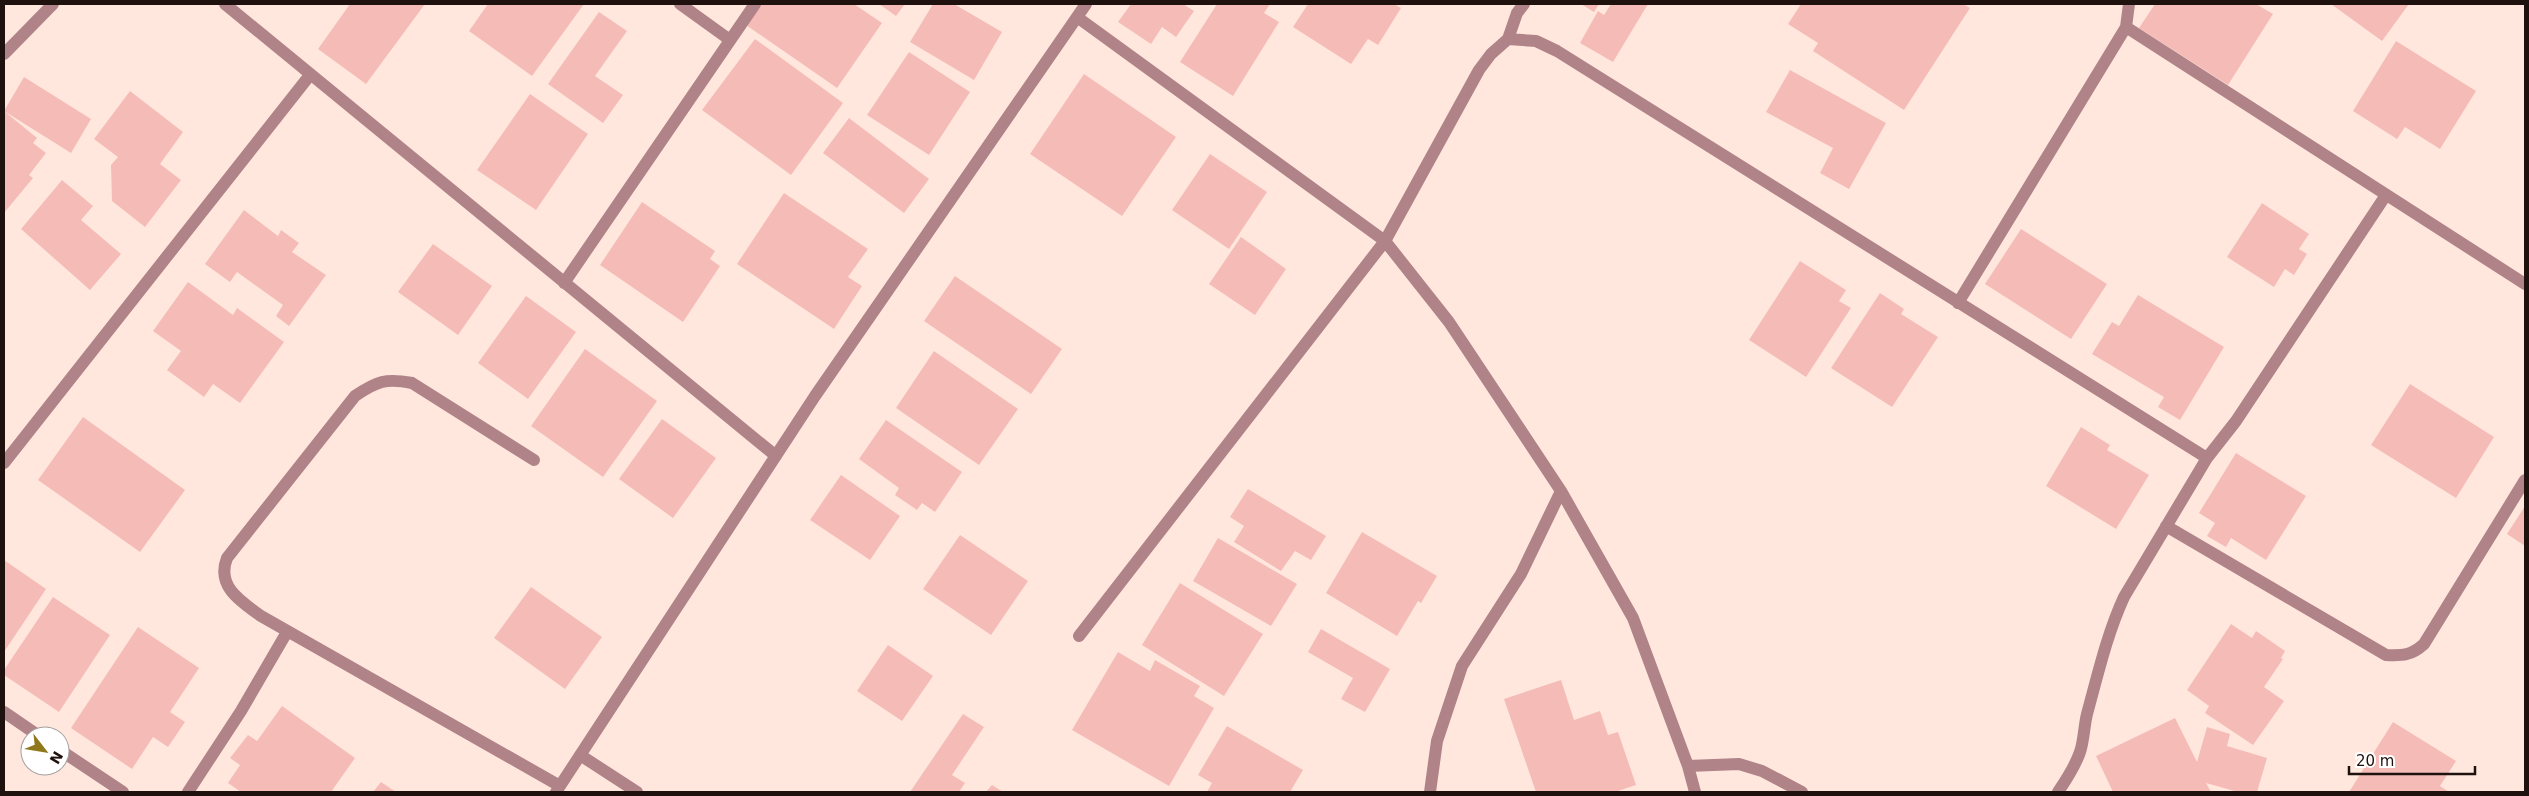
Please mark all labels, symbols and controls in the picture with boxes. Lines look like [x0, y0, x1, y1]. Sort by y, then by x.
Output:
north arrow [20, 726, 70, 776]
scale bar [2349, 744, 2475, 776]
text: N [46, 749, 66, 767]
text: 20 m [2356, 752, 2394, 770]

